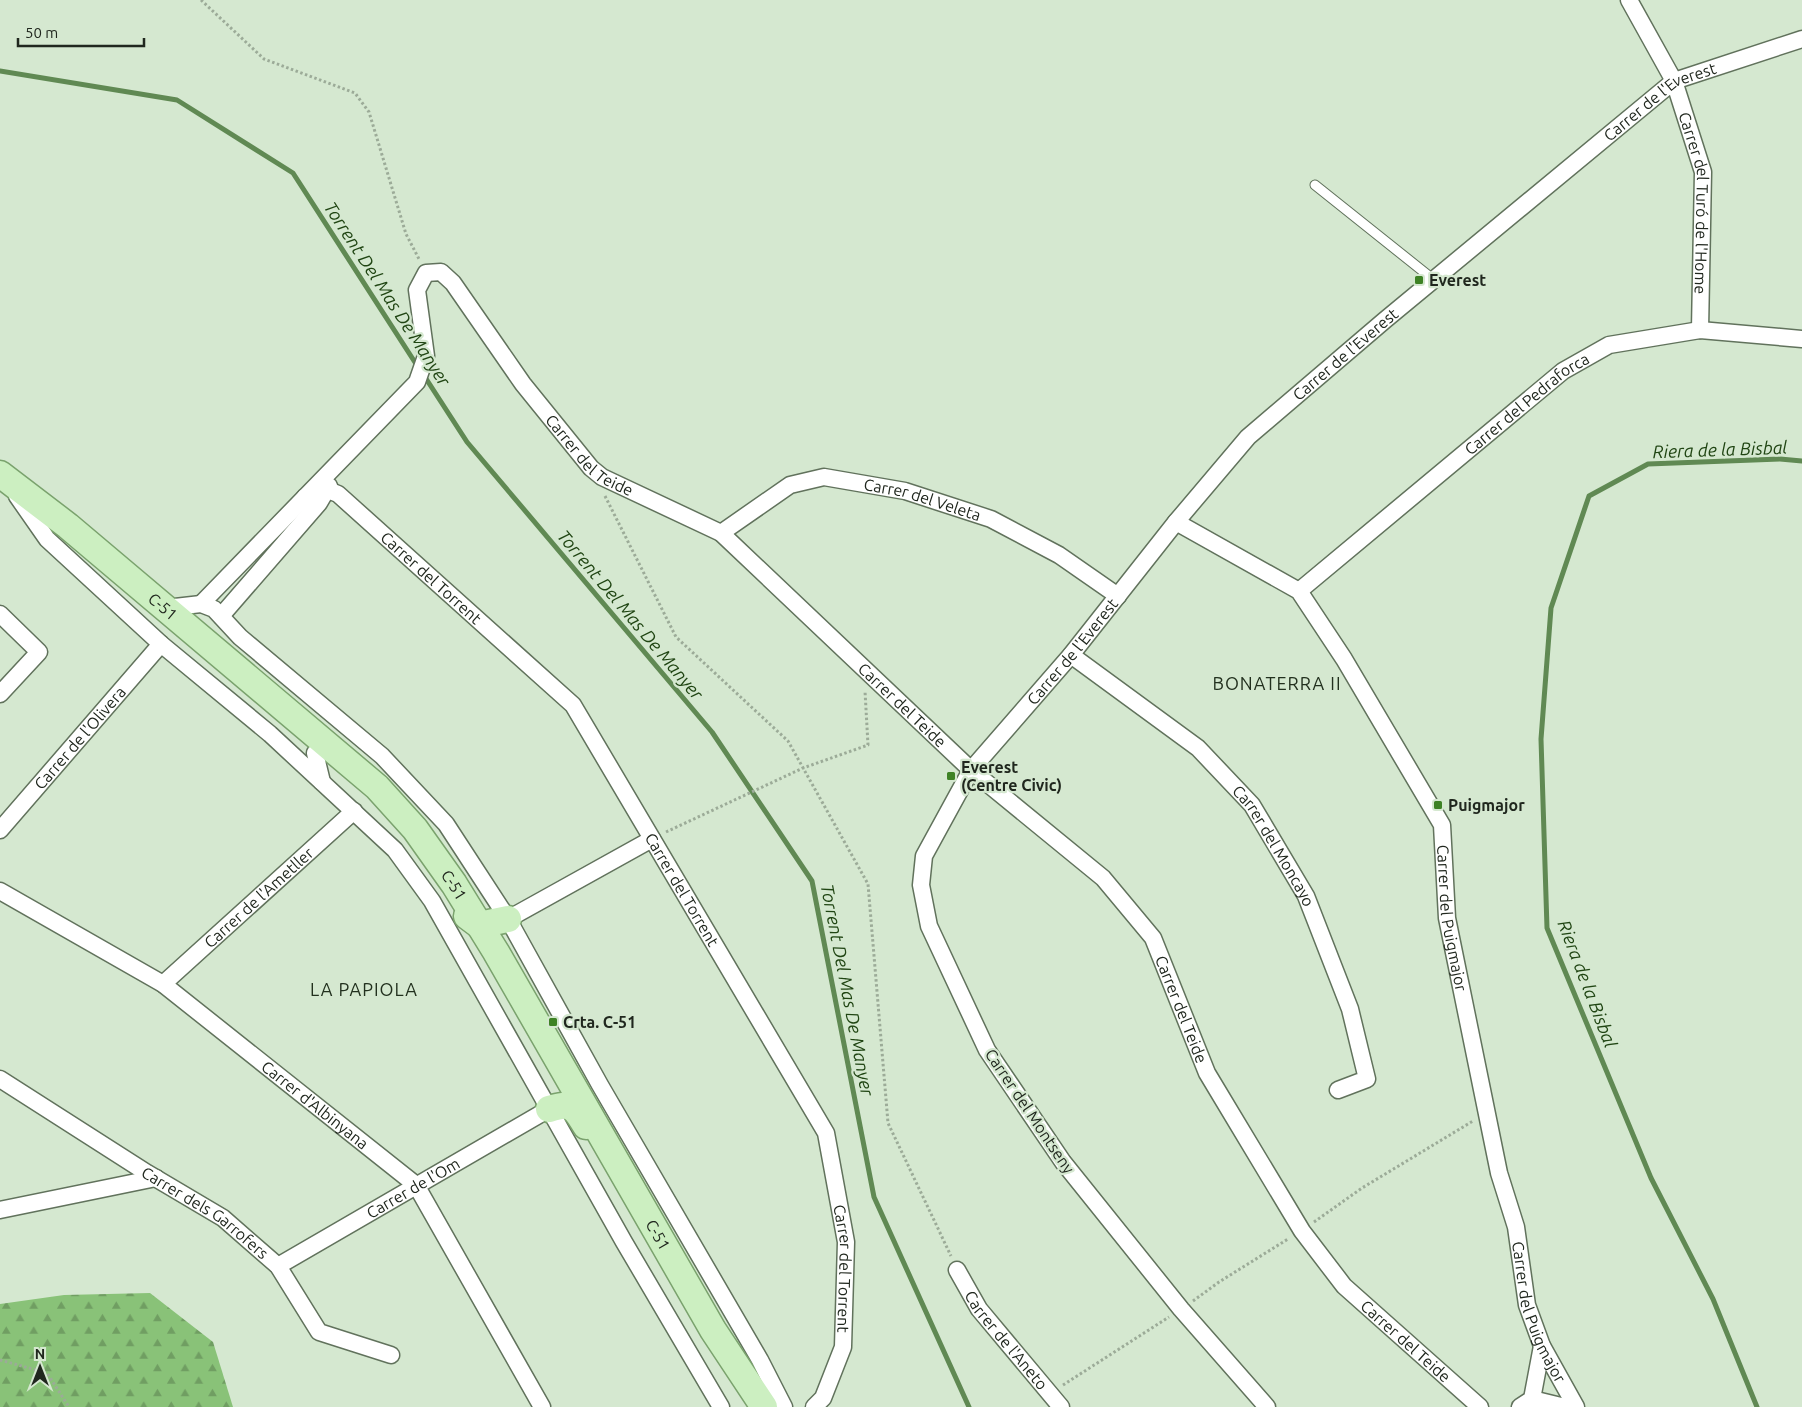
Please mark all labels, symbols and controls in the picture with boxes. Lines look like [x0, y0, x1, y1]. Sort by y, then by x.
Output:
scale bar [18, 15, 144, 47]
text: 50 m [25, 24, 58, 41]
street label: Carrer de l'Everest [1600, 59, 1719, 144]
street label: Carrer del Turó de l'Home [1675, 110, 1712, 294]
water label: Torrent Del Mas De Manyer [321, 198, 455, 390]
place label: Everest [1429, 271, 1486, 289]
marker: Everest [1413, 274, 1425, 286]
street label: Carrer de l'Everest [1289, 304, 1402, 404]
street label: Carrer del Pedraforca [1461, 349, 1592, 458]
street label: Carrer del Teide [542, 411, 636, 499]
water label: Riera de la Bisbal [1652, 437, 1788, 461]
street label: Carrer del Veleta [862, 475, 983, 524]
water label: Torrent Del Mas De Manyer [554, 525, 708, 704]
street label: Carrer del Torrent [377, 528, 486, 628]
street label: C-51 [145, 589, 181, 624]
street label: Carrer de l'Everest [1023, 594, 1122, 708]
street label: Carrer del Teide [855, 659, 950, 751]
district label: BONATERRA II [1212, 673, 1342, 693]
street label: Carrer de l'Olivera [31, 683, 129, 793]
place label: Everest (Centre Civic) [961, 758, 1062, 795]
marker: Everest (Centre Civic) [945, 770, 957, 782]
street label: Carrer del Moncayo [1229, 781, 1318, 909]
place label: Puigmajor [1448, 796, 1525, 814]
marker: Puigmajor [1432, 799, 1444, 811]
street label: Carrer del Torrent [642, 830, 723, 950]
street label: Carrer de l'Ametller [201, 844, 317, 951]
street label: Carrer del Puigmajor [1434, 844, 1471, 993]
street label: C-51 [438, 866, 471, 903]
water label: Torrent Del Mas De Manyer [818, 882, 879, 1098]
water label: Riera de la Bisbal [1554, 917, 1621, 1050]
street label: Carrer del Teide [1152, 953, 1211, 1066]
district label: LA PAPIOLA [310, 979, 418, 999]
place label: Crta. C-51 [563, 1013, 636, 1031]
marker: Crta. C-51 [547, 1016, 559, 1028]
street label: Carrer del Montseny [982, 1045, 1078, 1177]
street label: Carrer d'Albinyana [258, 1057, 372, 1153]
street label: Carrer de l'Om [363, 1154, 463, 1222]
street label: Carrer dels Garrofers [138, 1163, 272, 1262]
street label: Carrer del Torrent [830, 1203, 855, 1334]
street label: C-51 [642, 1216, 674, 1253]
street label: Carrer del Puigmajor [1509, 1240, 1569, 1386]
street label: Carrer de l'Aneto [962, 1287, 1051, 1393]
street label: Carrer del Teide [1357, 1296, 1454, 1386]
north arrow [15, 1342, 65, 1392]
text: N [35, 1346, 45, 1362]

